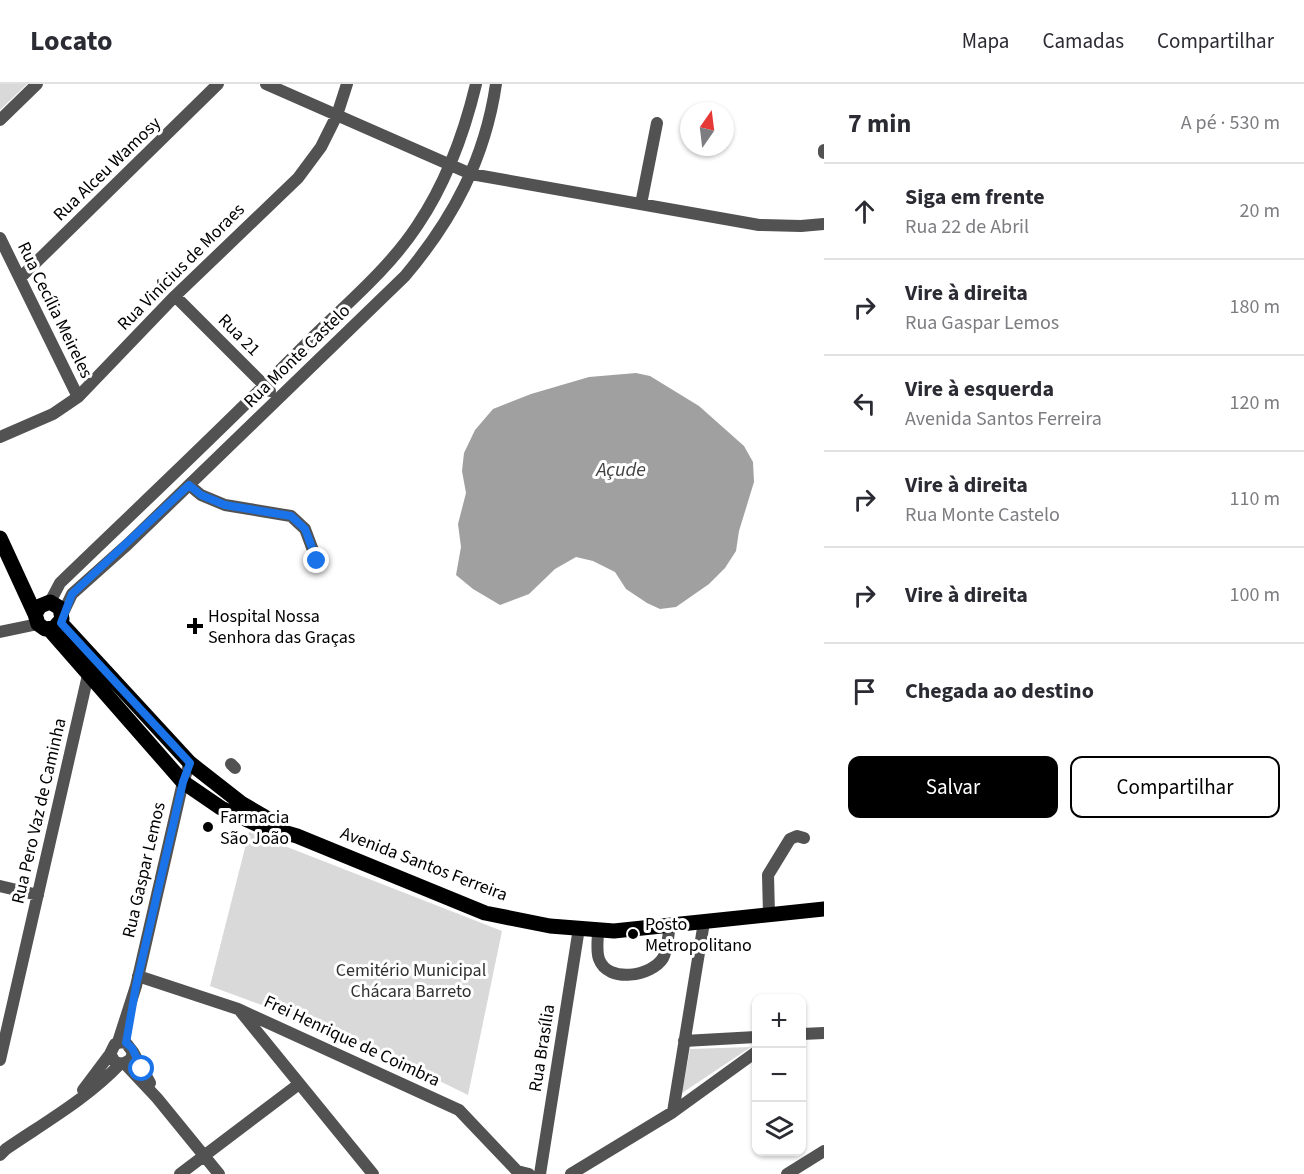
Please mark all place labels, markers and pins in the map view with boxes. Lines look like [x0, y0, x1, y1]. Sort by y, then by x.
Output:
place label: Hospital Nossa Senhora das Graças [208, 604, 355, 650]
marker: Hospital Nossa Senhora das Graças [186, 617, 204, 635]
place label: Farmacia São João [220, 805, 289, 851]
marker: Farmacia São João [201, 820, 215, 834]
place label: Posto Metropolitano [645, 912, 752, 958]
marker: Posto Metropolitano [626, 927, 640, 941]

